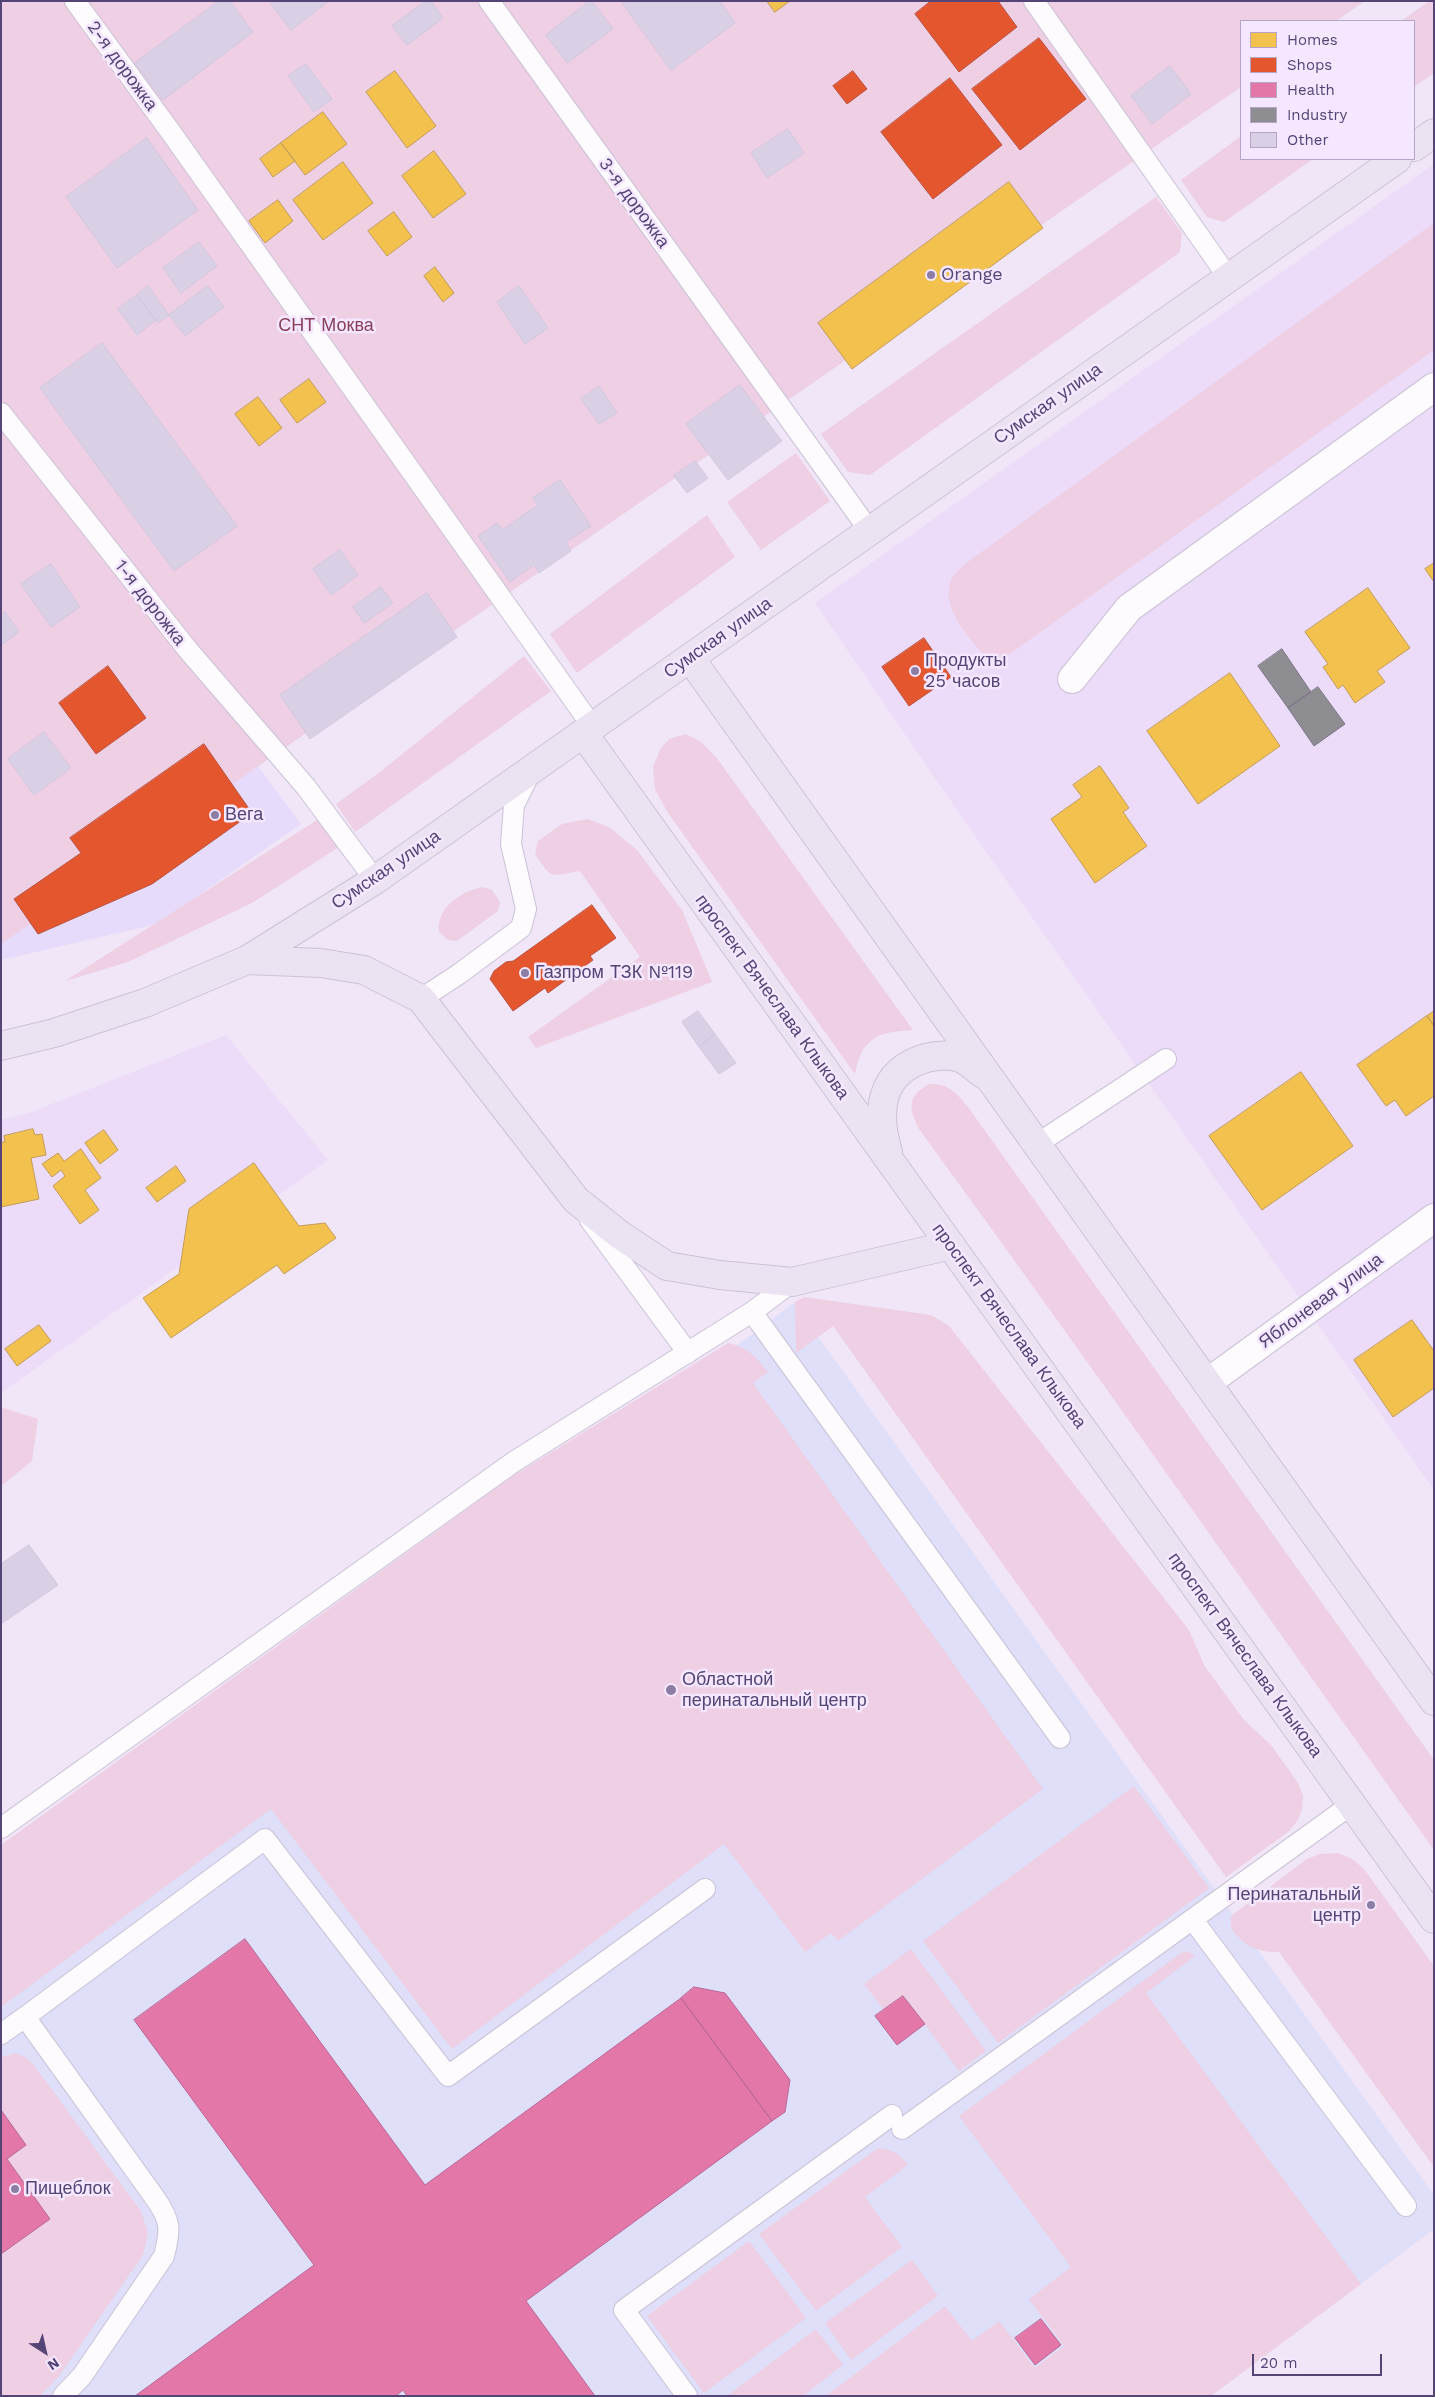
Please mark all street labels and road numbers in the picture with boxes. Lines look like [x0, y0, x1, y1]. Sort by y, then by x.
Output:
street label: 2-я дорожка [82, 17, 162, 115]
street label: 3-я дорожка [594, 154, 674, 252]
street label: Сумская улица [990, 359, 1106, 449]
street label: 1-я дорожка [110, 556, 190, 650]
street label: Сумская улица [660, 593, 776, 683]
street label: Сумская улица [327, 826, 445, 914]
street label: проспект Вячеслава Клыкова [690, 890, 854, 1104]
street label: проспект Вячеслава Клыкова [927, 1219, 1091, 1433]
street label: Яблоневая улица [1255, 1249, 1387, 1353]
street label: проспект Вячеслава Клыкова [1163, 1548, 1327, 1762]

